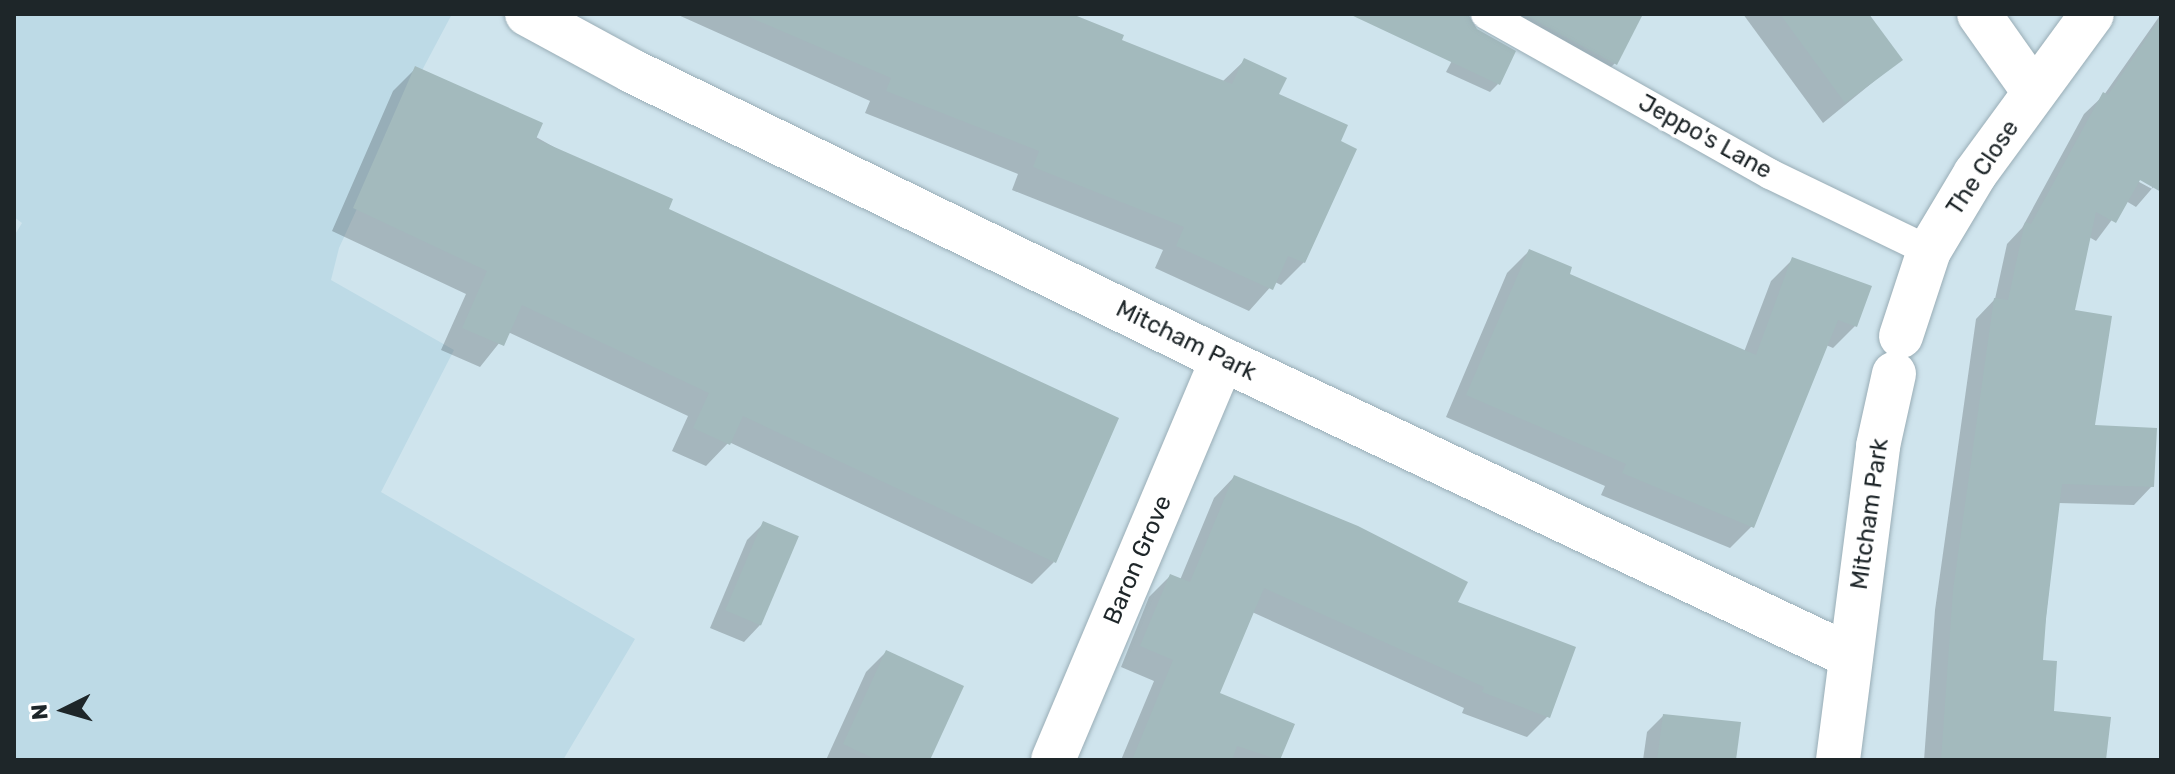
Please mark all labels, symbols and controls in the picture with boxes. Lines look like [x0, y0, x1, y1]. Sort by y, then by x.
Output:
street label: Jeppo's Lane [1633, 89, 1777, 185]
street label: The Close [1941, 115, 2025, 221]
street label: Mitcham Park [1111, 295, 1261, 387]
street label: Mitcham Park [1845, 436, 1895, 592]
street label: Baron Grove [1098, 491, 1178, 629]
north arrow [24, 670, 104, 750]
text: N [25, 703, 54, 721]

